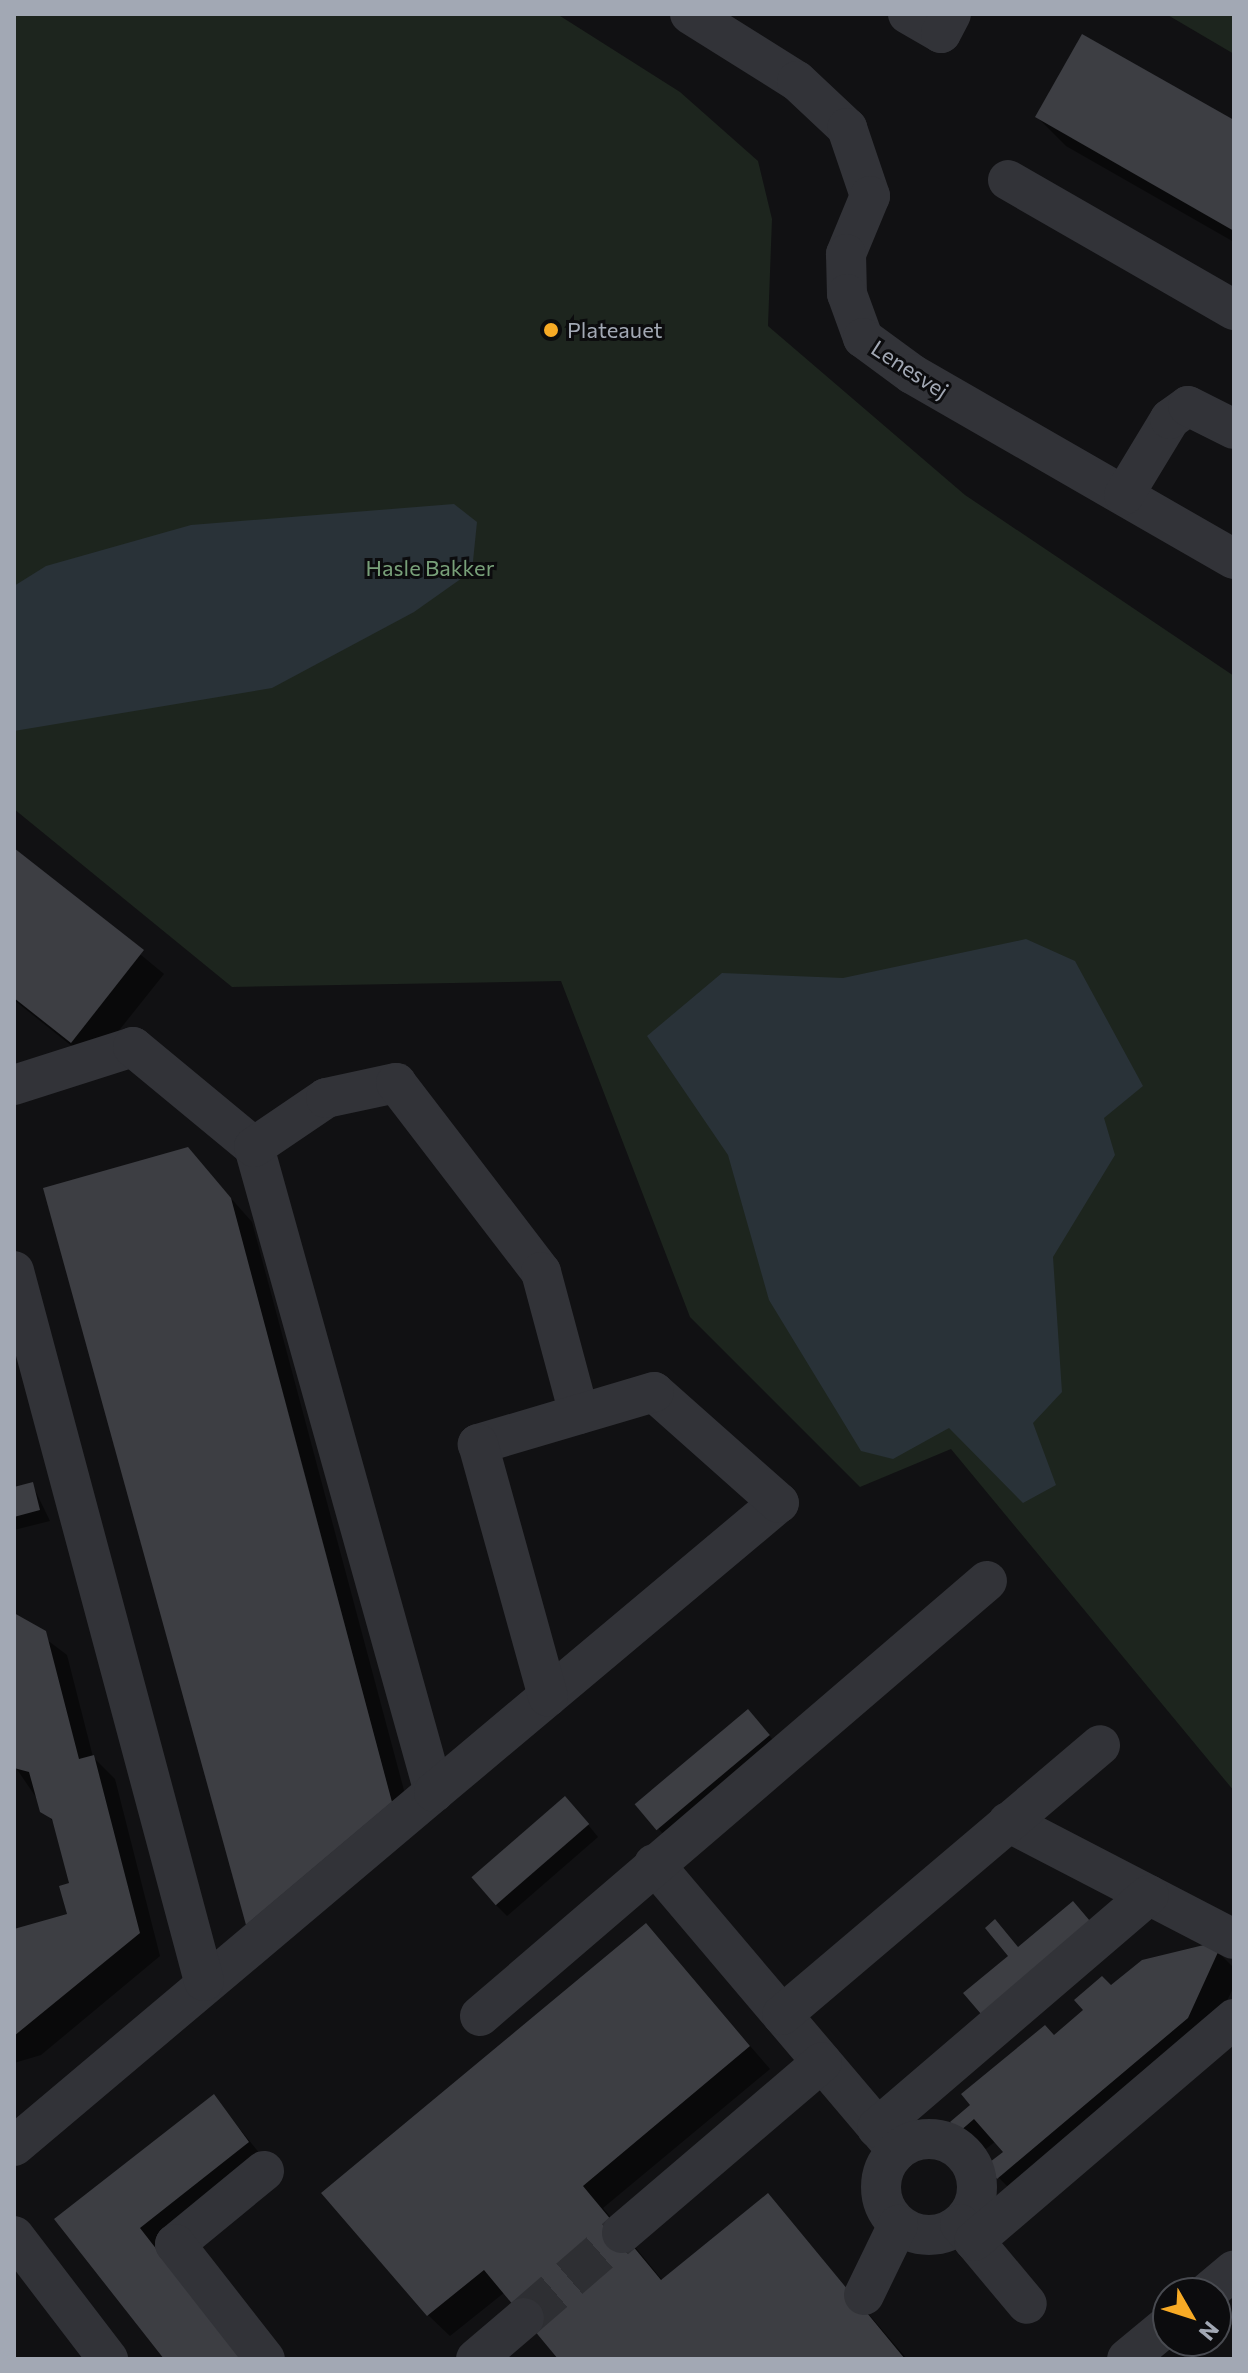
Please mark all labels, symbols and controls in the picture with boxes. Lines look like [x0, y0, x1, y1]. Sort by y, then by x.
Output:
place label: Plateauet [567, 317, 663, 343]
marker: Plateauet [542, 321, 560, 339]
street label: Lenesvej [867, 334, 953, 404]
park label: Hasle Bakker [366, 555, 494, 581]
north arrow [1152, 2277, 1232, 2357]
text: N [1194, 2316, 1225, 2346]

